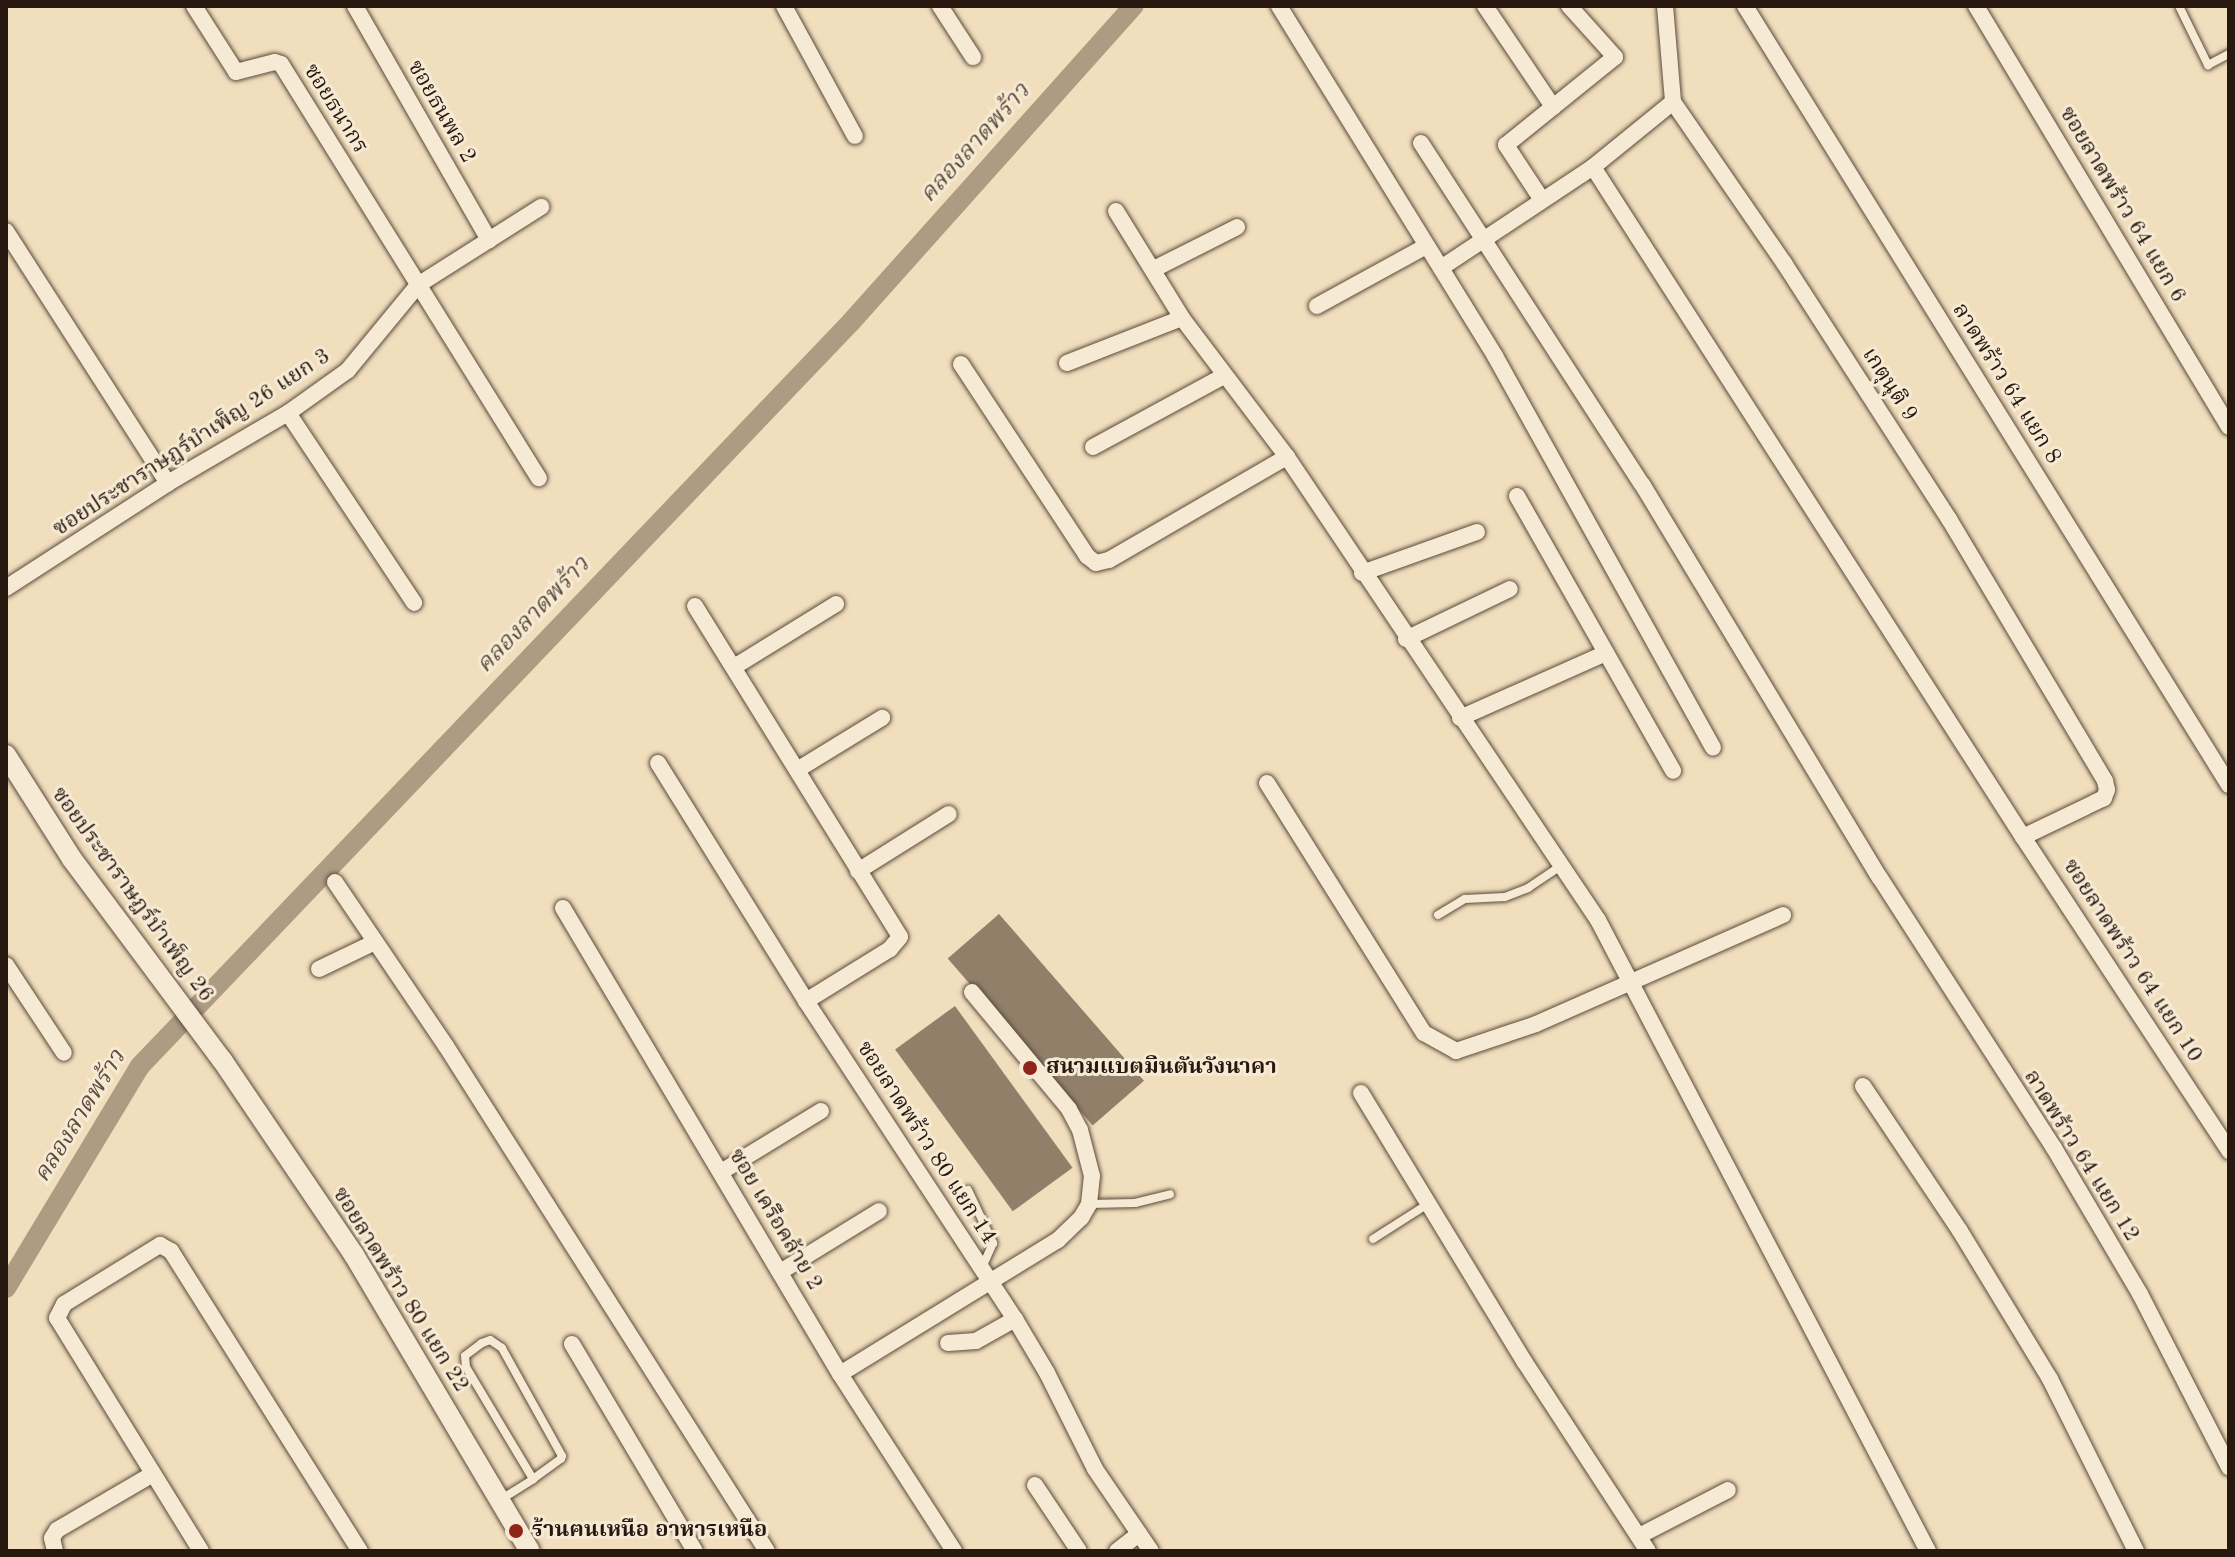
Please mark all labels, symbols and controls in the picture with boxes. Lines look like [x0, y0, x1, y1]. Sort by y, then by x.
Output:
street label: ซอยธนพล 2 [401, 56, 481, 168]
street label: ซอยธนากร [297, 59, 373, 159]
water label: คลองลาดพร้าว [915, 78, 1037, 210]
street label: ซอยลาดพร้าว 64 แยก 6 [2053, 102, 2191, 308]
street label: ลาดพร้าว 64 แยก 8 [1946, 299, 2066, 469]
street label: ซอยประชาราษฎร์บำเพ็ญ 26 แยก 3 [48, 343, 336, 543]
street label: เกตุนุติ 9 [1855, 343, 1923, 427]
water label: คลองลาดพร้าว [471, 552, 597, 680]
street label: ซอยประชาราษฎร์บำเพ็ญ 26 [45, 782, 219, 1008]
street label: ซอยลาดพร้าว 64 แยก 10 [2056, 855, 2208, 1067]
street label: ซอยลาดพร้าว 80 แยก 14 [850, 1037, 1002, 1249]
water label: คลองลาดพร้าว [29, 1046, 133, 1188]
place label: สนามแบตมินตันวังนาคา [1046, 1055, 1277, 1081]
marker: สนามแบตมินตันวังนาคา [1021, 1059, 1039, 1077]
street label: ลาดพร้าว 64 แยก 12 [2017, 1065, 2145, 1247]
street label: ซอย เครือคล้าย 2 [722, 1144, 828, 1296]
street label: ซอยลาดพร้าว 80 แยก 22 [326, 1183, 474, 1397]
place label: ร้านฅนเหนือ อาหารเหนือ [532, 1518, 767, 1544]
marker: ร้านฅนเหนือ อาหารเหนือ [507, 1522, 525, 1540]

